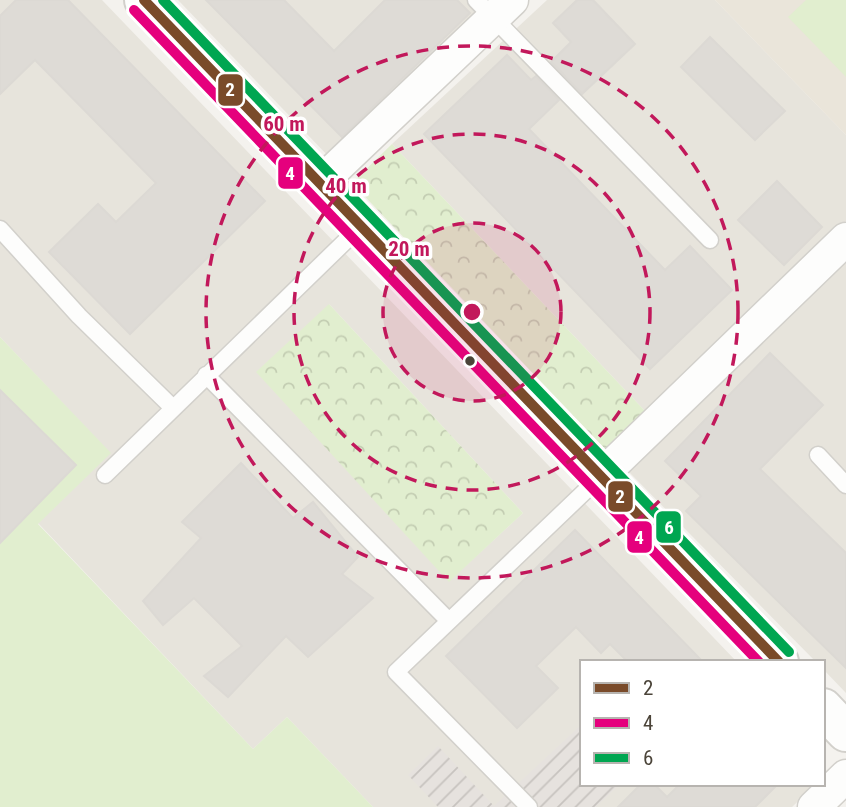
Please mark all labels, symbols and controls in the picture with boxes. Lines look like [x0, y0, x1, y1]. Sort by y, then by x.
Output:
line badge: 2 [217, 73, 244, 107]
text: 2 [225, 78, 235, 101]
text: 60 m [263, 112, 305, 136]
line badge: 4 [277, 156, 304, 190]
text: 4 [285, 162, 295, 185]
text: 40 m [325, 174, 367, 198]
text: 20 m [388, 237, 430, 261]
centre of rings [460, 300, 484, 324]
unlabelled marker [463, 354, 477, 368]
line badge: 2 [607, 480, 634, 513]
text: 2 [615, 485, 625, 508]
line badge: 6 [655, 510, 682, 544]
text: 6 [664, 516, 674, 539]
line badge: 4 [626, 520, 653, 554]
text: 4 [634, 526, 644, 549]
legend [580, 660, 825, 786]
text: 2 [643, 676, 653, 700]
text: 4 [643, 711, 653, 735]
text: 6 [643, 746, 653, 770]

